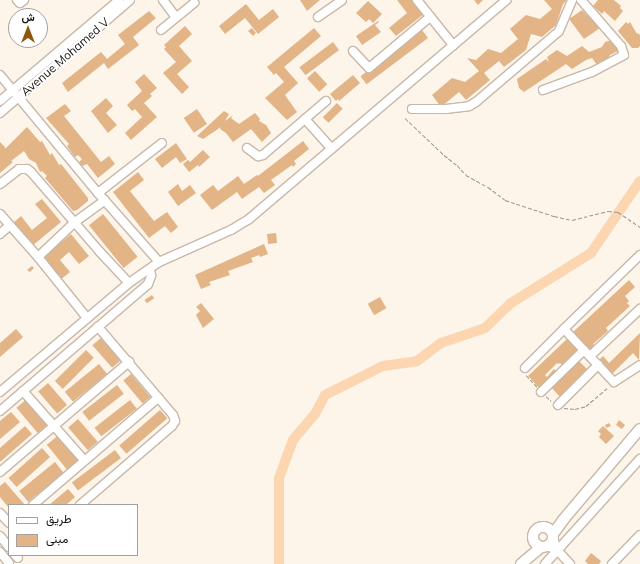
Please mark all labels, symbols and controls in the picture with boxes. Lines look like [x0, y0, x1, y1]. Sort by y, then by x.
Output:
north arrow [8, 8, 48, 48]
text: ش [21, 10, 35, 24]
street label: Avenue Mohamed V [18, 15, 112, 99]
legend [8, 504, 138, 556]
text: طريق [46, 511, 71, 526]
text: مبنى [46, 531, 68, 546]

